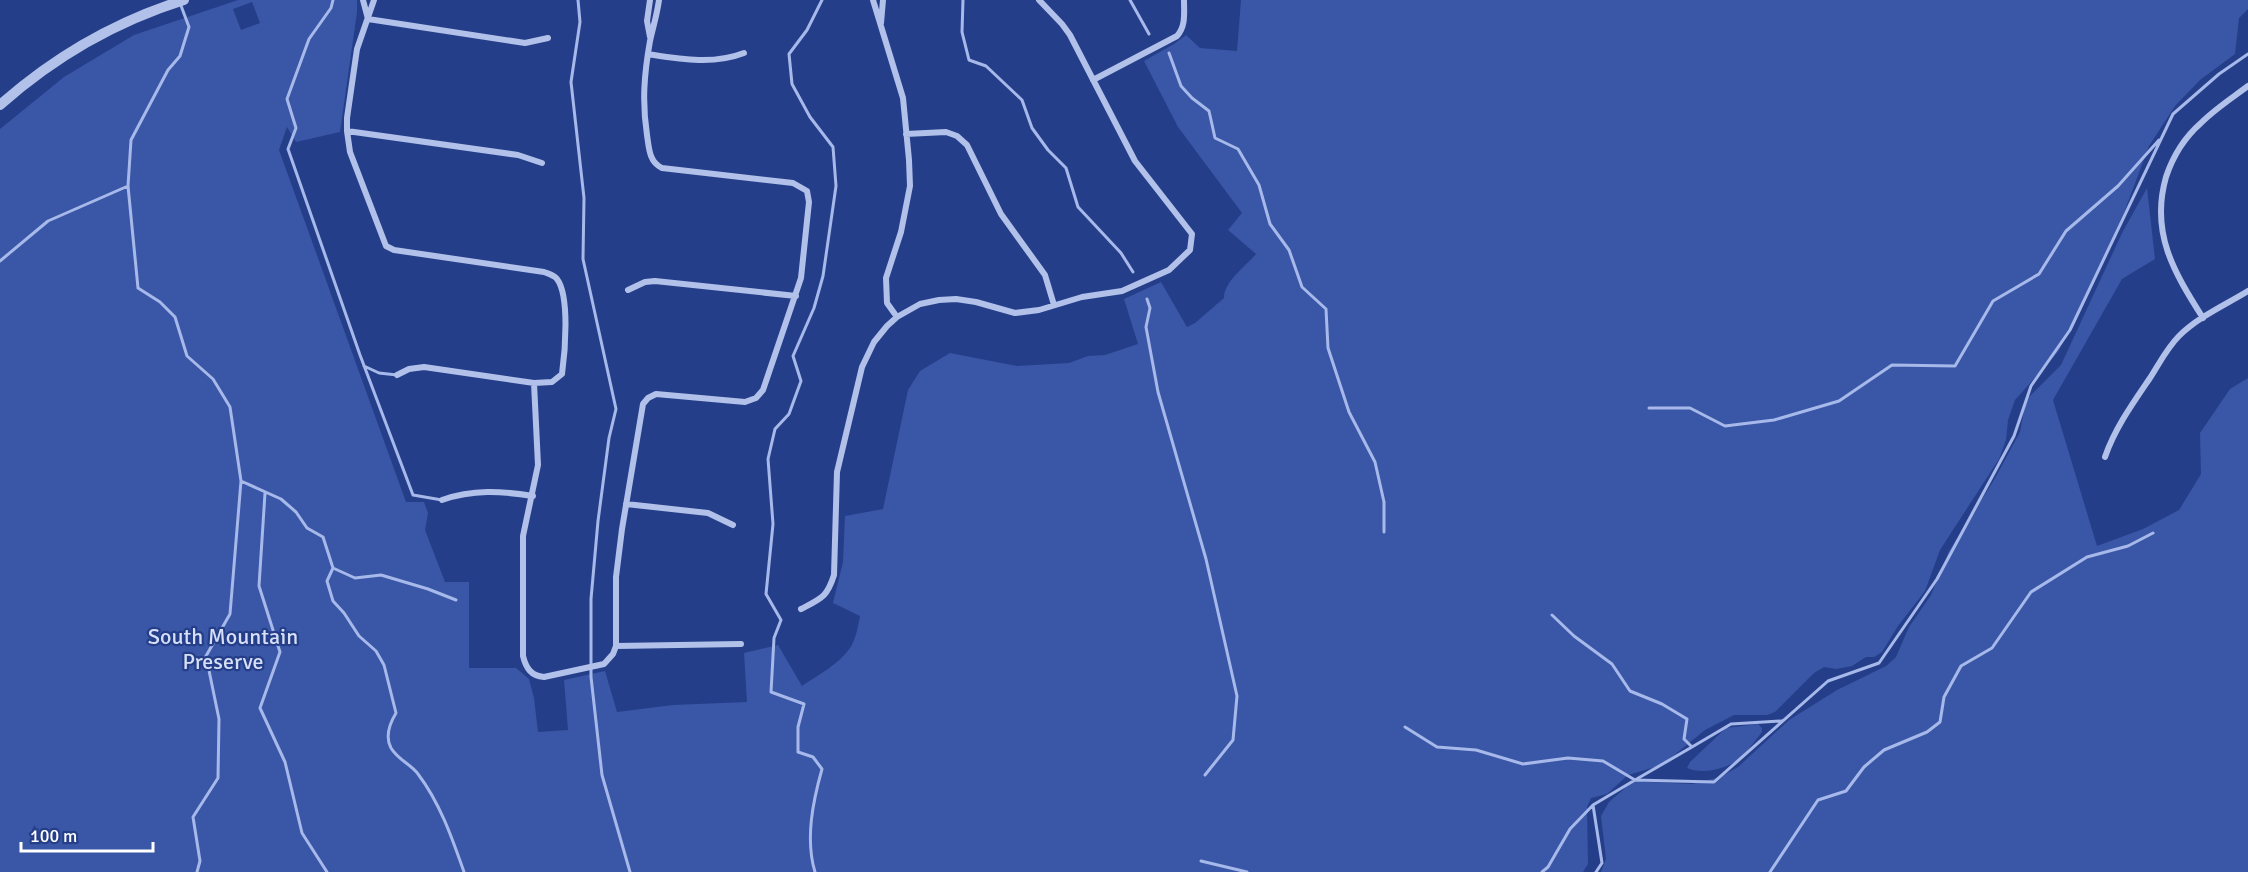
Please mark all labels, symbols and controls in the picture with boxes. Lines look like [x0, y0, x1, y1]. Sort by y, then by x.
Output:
park label: South Mountain Preserve [148, 623, 298, 675]
scale bar [21, 815, 153, 853]
text: 100 m [30, 825, 77, 847]

